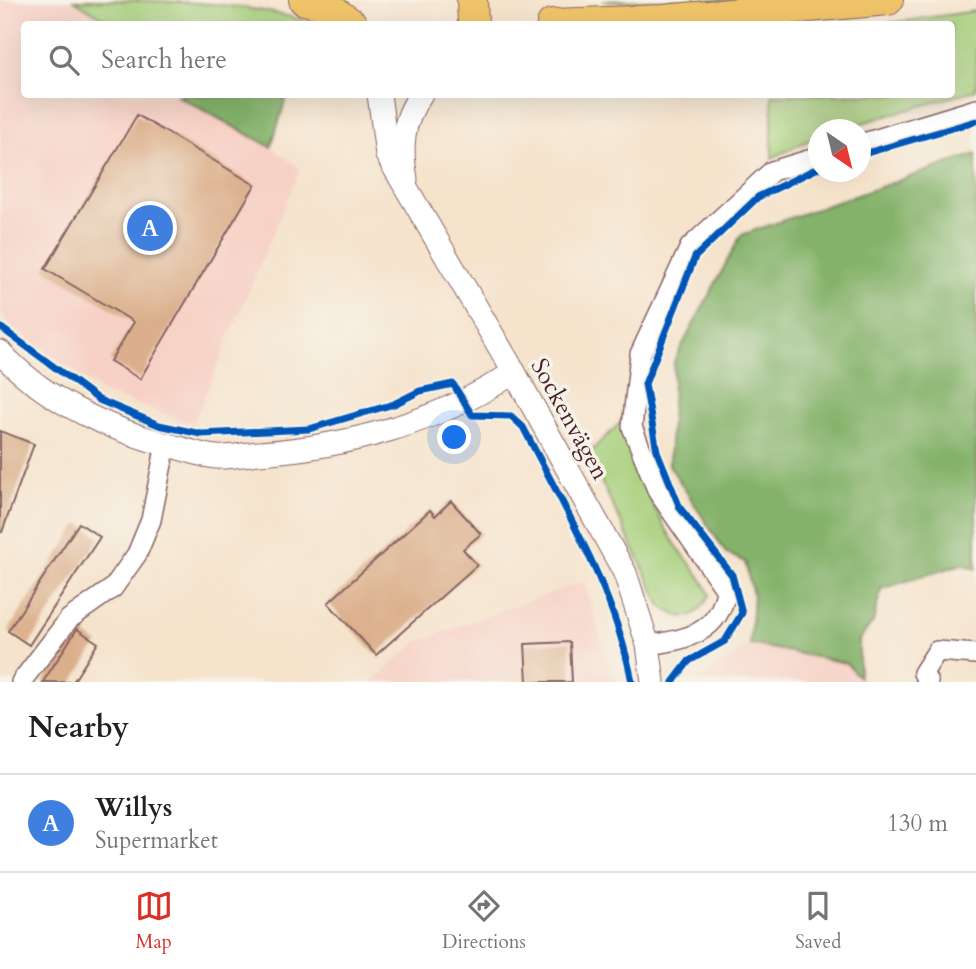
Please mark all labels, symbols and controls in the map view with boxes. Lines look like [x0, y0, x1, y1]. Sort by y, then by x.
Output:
search box [21, 21, 955, 98]
icon: search [45, 41, 83, 79]
text: Search here [101, 42, 227, 77]
north arrow [808, 119, 871, 182]
pin: A [127, 202, 173, 254]
street label: Sockenvägen [523, 353, 617, 486]
your location [437, 420, 471, 454]
text: Nearby [28, 707, 129, 748]
text: Willys [95, 790, 172, 825]
text: A [42, 808, 60, 839]
text: 130 m [887, 808, 948, 839]
text: Supermarket [95, 825, 218, 856]
tab: Map [135, 887, 173, 955]
tab: Directions [442, 887, 526, 955]
tab: Saved [795, 887, 841, 955]

